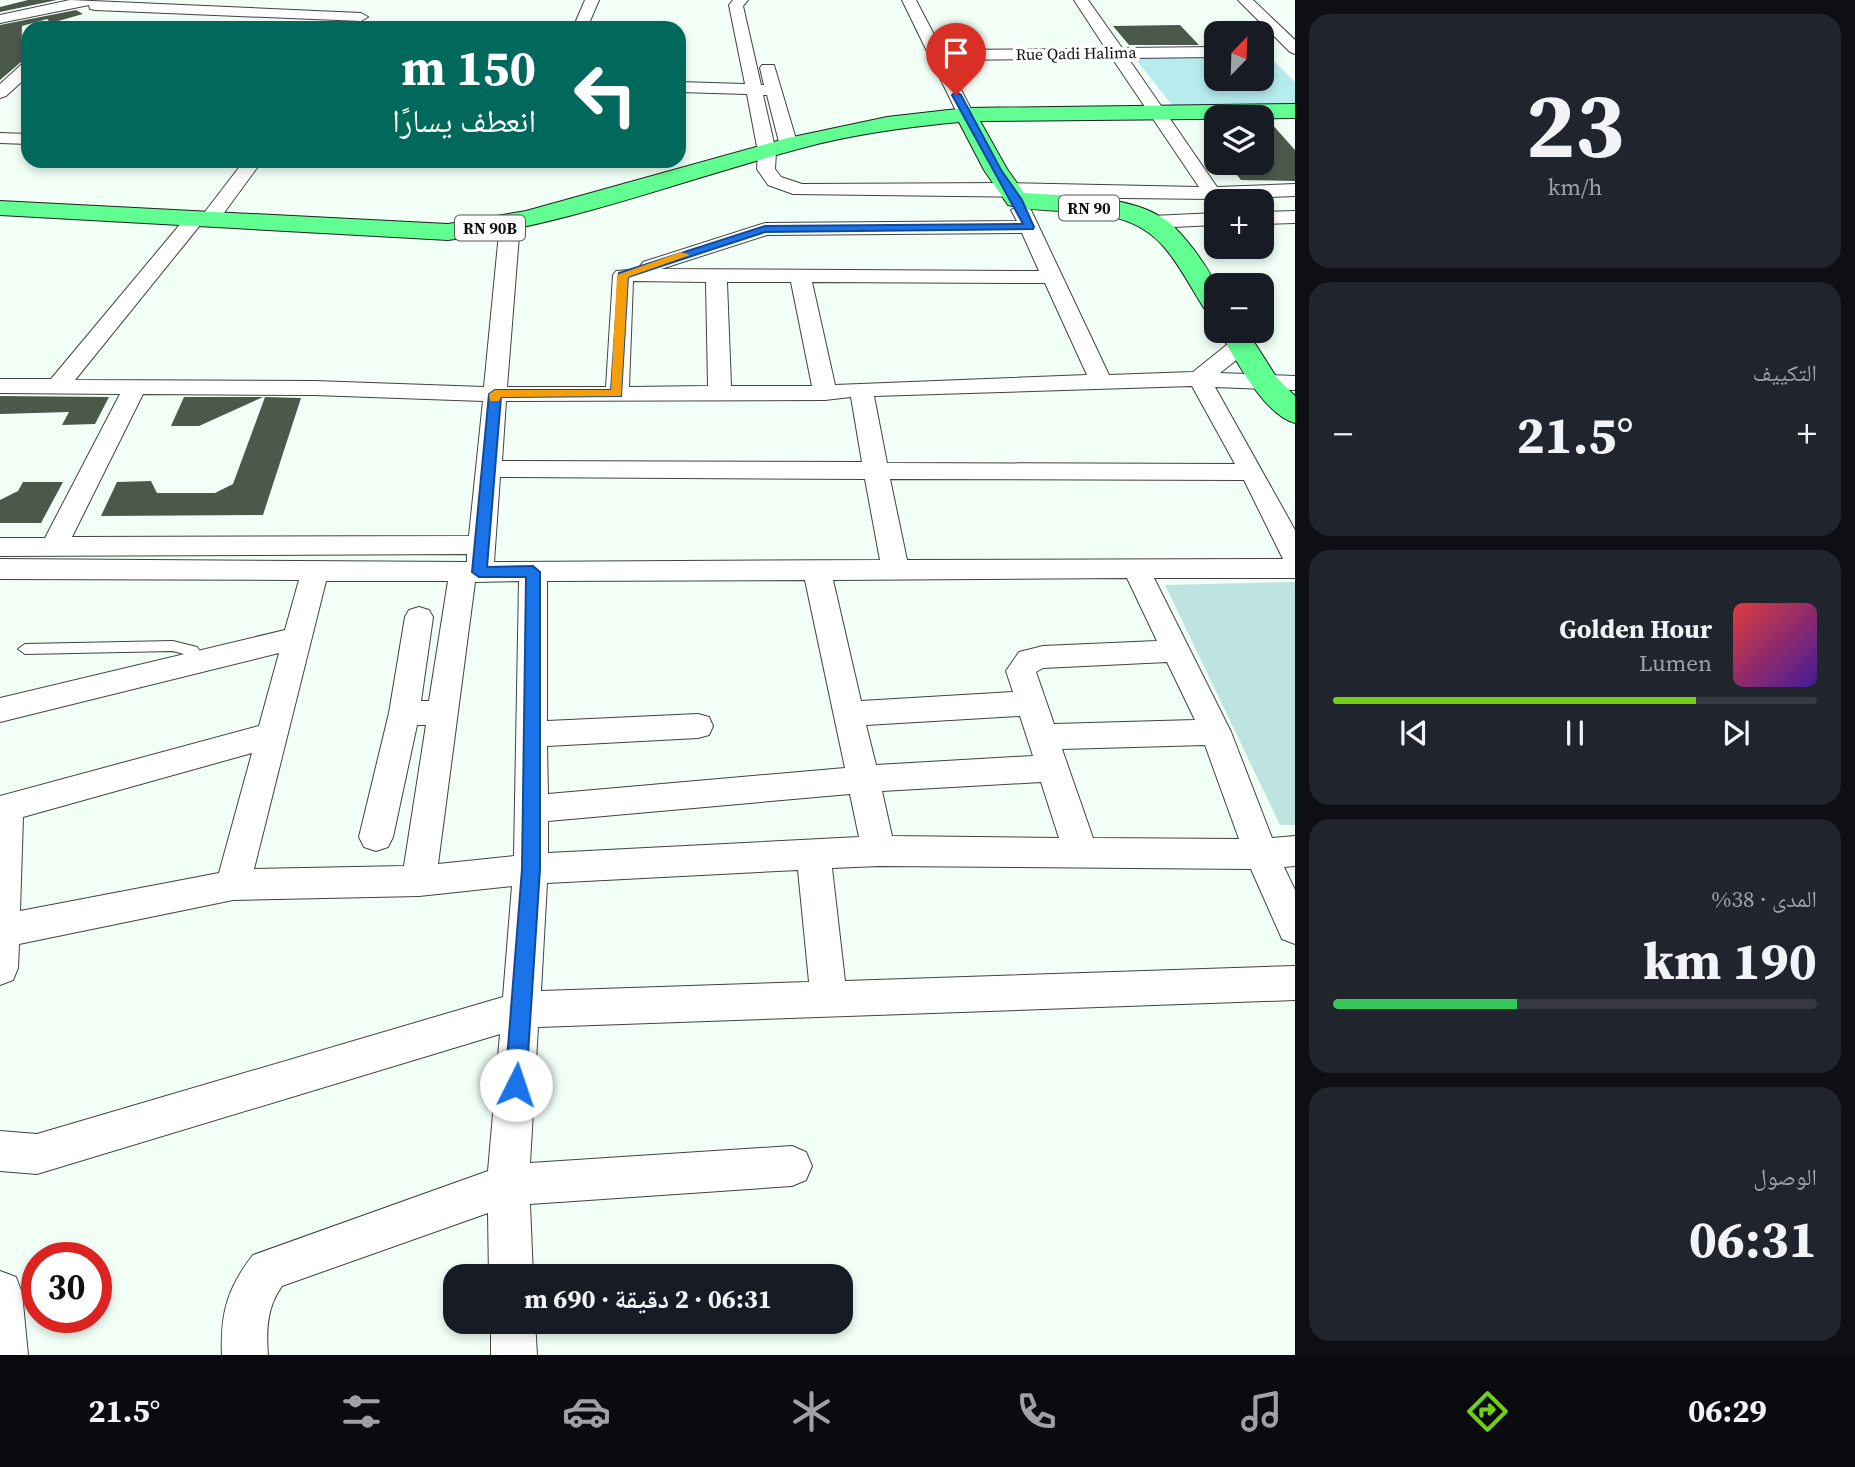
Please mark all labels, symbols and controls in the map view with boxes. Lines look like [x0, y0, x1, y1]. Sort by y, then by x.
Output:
north arrow [1204, 21, 1274, 91]
map controls [1204, 21, 1274, 343]
pin [926, 23, 986, 95]
text: 150 m [401, 34, 536, 101]
icon: arrive [937, 34, 975, 72]
street label: Rue Qadi Halima [1015, 41, 1137, 65]
icon: left [560, 49, 651, 140]
text: 23 [1526, 63, 1624, 187]
text: انعطف يسارًا [392, 99, 536, 143]
button: layers [1204, 105, 1274, 175]
text: km/h [1548, 171, 1602, 203]
button: + [1204, 189, 1274, 259]
road number: RN 90 [1059, 196, 1119, 220]
road number: RN 90B [455, 216, 525, 240]
button: − [1204, 273, 1274, 343]
text: التكييف [1752, 357, 1817, 389]
text: 21.5° [1516, 399, 1634, 470]
text: − [1333, 408, 1353, 460]
text: + [1797, 408, 1817, 460]
text: Golden Hour [1559, 611, 1712, 647]
text: Lumen [1639, 647, 1712, 679]
icon: previous [1395, 714, 1433, 752]
icon: pause [1556, 714, 1594, 752]
icon: next [1717, 714, 1755, 752]
text: المدى · 38% [1711, 883, 1817, 915]
text: 190 km [1643, 925, 1817, 996]
position arrow [479, 1048, 553, 1122]
text: الوصول [1753, 1161, 1817, 1193]
text: 06:31 [1689, 1203, 1817, 1274]
speed limit sign: 30 [21, 1242, 112, 1333]
text: 06:31 · 2 دقيقة · 690 m [524, 1281, 772, 1317]
icon: filters [337, 1387, 386, 1436]
icon: car [562, 1387, 611, 1436]
icon: climate [787, 1387, 836, 1436]
icon: phone [1012, 1387, 1061, 1436]
icon: music [1237, 1387, 1286, 1436]
icon: directions [1463, 1387, 1512, 1436]
text: 21.5° [88, 1389, 160, 1433]
text: 06:29 [1688, 1389, 1767, 1433]

